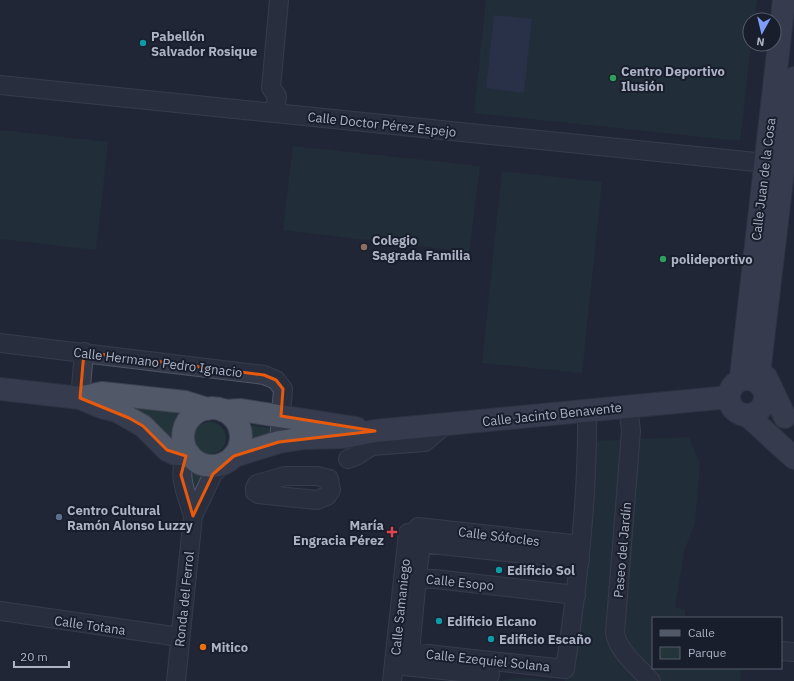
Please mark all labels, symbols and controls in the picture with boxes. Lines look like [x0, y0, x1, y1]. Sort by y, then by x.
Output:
north arrow [742, 12, 782, 52]
place label: Pabellón Salvador Rosique [151, 28, 257, 60]
text: N [756, 34, 766, 49]
marker: Pabellón Salvador Rosique [138, 38, 148, 48]
place label: Centro Deportivo Ilusión [621, 63, 725, 95]
marker: Centro Deportivo Ilusión [608, 73, 618, 83]
street label: Calle Doctor Pérez Espejo [307, 108, 457, 141]
street label: Calle Juan de la Cosa [748, 117, 779, 241]
place label: Colegio Sagrada Familia [372, 232, 470, 264]
marker: Colegio Sagrada Familia [359, 242, 369, 252]
place label: polideportivo [671, 251, 753, 268]
marker: polideportivo [658, 254, 668, 264]
street label: Calle Hermano Pedro Ignacio [72, 344, 243, 381]
street label: Calle Jacinto Benavente [481, 399, 623, 430]
street label: Paseo del Jardín [610, 501, 635, 599]
place label: Centro Cultural Ramón Alonso Luzzy [67, 502, 193, 534]
marker: Centro Cultural Ramón Alonso Luzzy [54, 512, 64, 522]
place label: María Engracia Pérez [293, 517, 384, 549]
street label: Calle Sófocles [457, 523, 541, 550]
marker: María Engracia Pérez [387, 527, 397, 537]
street label: Ronda del Ferrol [171, 550, 198, 648]
street label: Calle Samaniego [387, 558, 414, 656]
place label: Edificio Sol [507, 562, 575, 579]
marker: Edificio Sol [494, 565, 504, 575]
street label: Calle Esopo [425, 570, 495, 595]
street label: Calle Totana [53, 612, 127, 639]
place label: Edificio Elcano [447, 613, 537, 630]
marker: Edificio Elcano [434, 616, 444, 626]
legend [652, 617, 782, 669]
text: Calle [688, 625, 715, 640]
place label: Edificio Escaño [499, 631, 591, 648]
marker: Edificio Escaño [486, 634, 496, 644]
place label: Mitico [211, 639, 248, 656]
marker: Mitico [198, 642, 208, 652]
scale bar [14, 643, 69, 669]
text: Parque [688, 645, 727, 660]
street label: Calle Ezequiel Solana [425, 646, 551, 675]
text: 20 m [20, 649, 48, 664]

